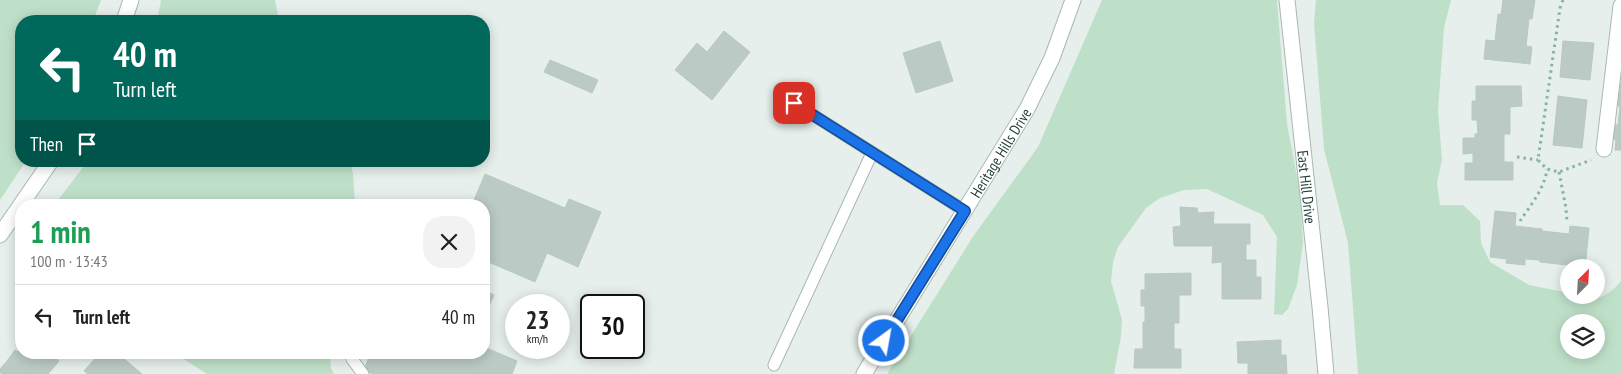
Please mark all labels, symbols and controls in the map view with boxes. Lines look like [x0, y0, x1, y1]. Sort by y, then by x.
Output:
text: 40 m [113, 31, 177, 77]
icon: left [30, 35, 95, 100]
text: Turn left [113, 75, 177, 103]
pin [773, 82, 815, 124]
icon: arrive [780, 89, 808, 117]
street label: Heritage Hills Drive [966, 104, 1035, 201]
icon: arrive [73, 130, 101, 158]
text: Then [30, 132, 63, 156]
street label: East Hill Drive [1294, 149, 1320, 225]
text: 1 min [30, 212, 91, 251]
button: close [423, 216, 475, 268]
text: 100 m · 13:43 [30, 251, 108, 271]
north arrow [1560, 259, 1605, 304]
map controls [1560, 259, 1605, 359]
speed limit sign: 30 [580, 294, 645, 359]
icon: left [30, 303, 58, 331]
text: 23 [526, 304, 549, 336]
text: Turn left [73, 305, 130, 329]
text: 40 m [442, 305, 475, 329]
position arrow [857, 314, 909, 366]
button: layers [1560, 314, 1605, 359]
text: km/h [527, 331, 548, 346]

